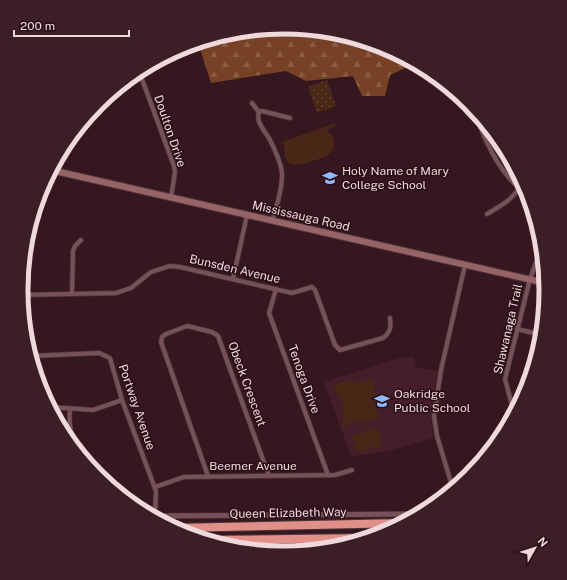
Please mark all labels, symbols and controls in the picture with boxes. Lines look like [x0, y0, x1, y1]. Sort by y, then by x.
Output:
scale bar [14, 12, 129, 38]
text: 200 m [20, 19, 55, 33]
street label: Doulton Drive [151, 93, 189, 169]
place label: Holy Name of Mary College School [342, 164, 449, 192]
school or university icon: Holy Name of Mary College School [321, 169, 339, 187]
street label: Mississauga Road [251, 198, 351, 234]
street label: Bunsden Avenue [188, 252, 282, 286]
street label: Shawanaga Trail [491, 282, 525, 375]
street label: Obeck Crescent [225, 340, 269, 429]
street label: Tenoga Drive [285, 343, 323, 416]
street label: Portway Avenue [116, 362, 158, 452]
place label: Oakridge Public School [394, 387, 471, 415]
school or university icon: Oakridge Public School [373, 392, 391, 410]
street label: Beemer Avenue [209, 459, 297, 473]
street label: Queen Elizabeth Way [229, 505, 347, 521]
north arrow [515, 528, 555, 568]
text: N [535, 535, 550, 549]

